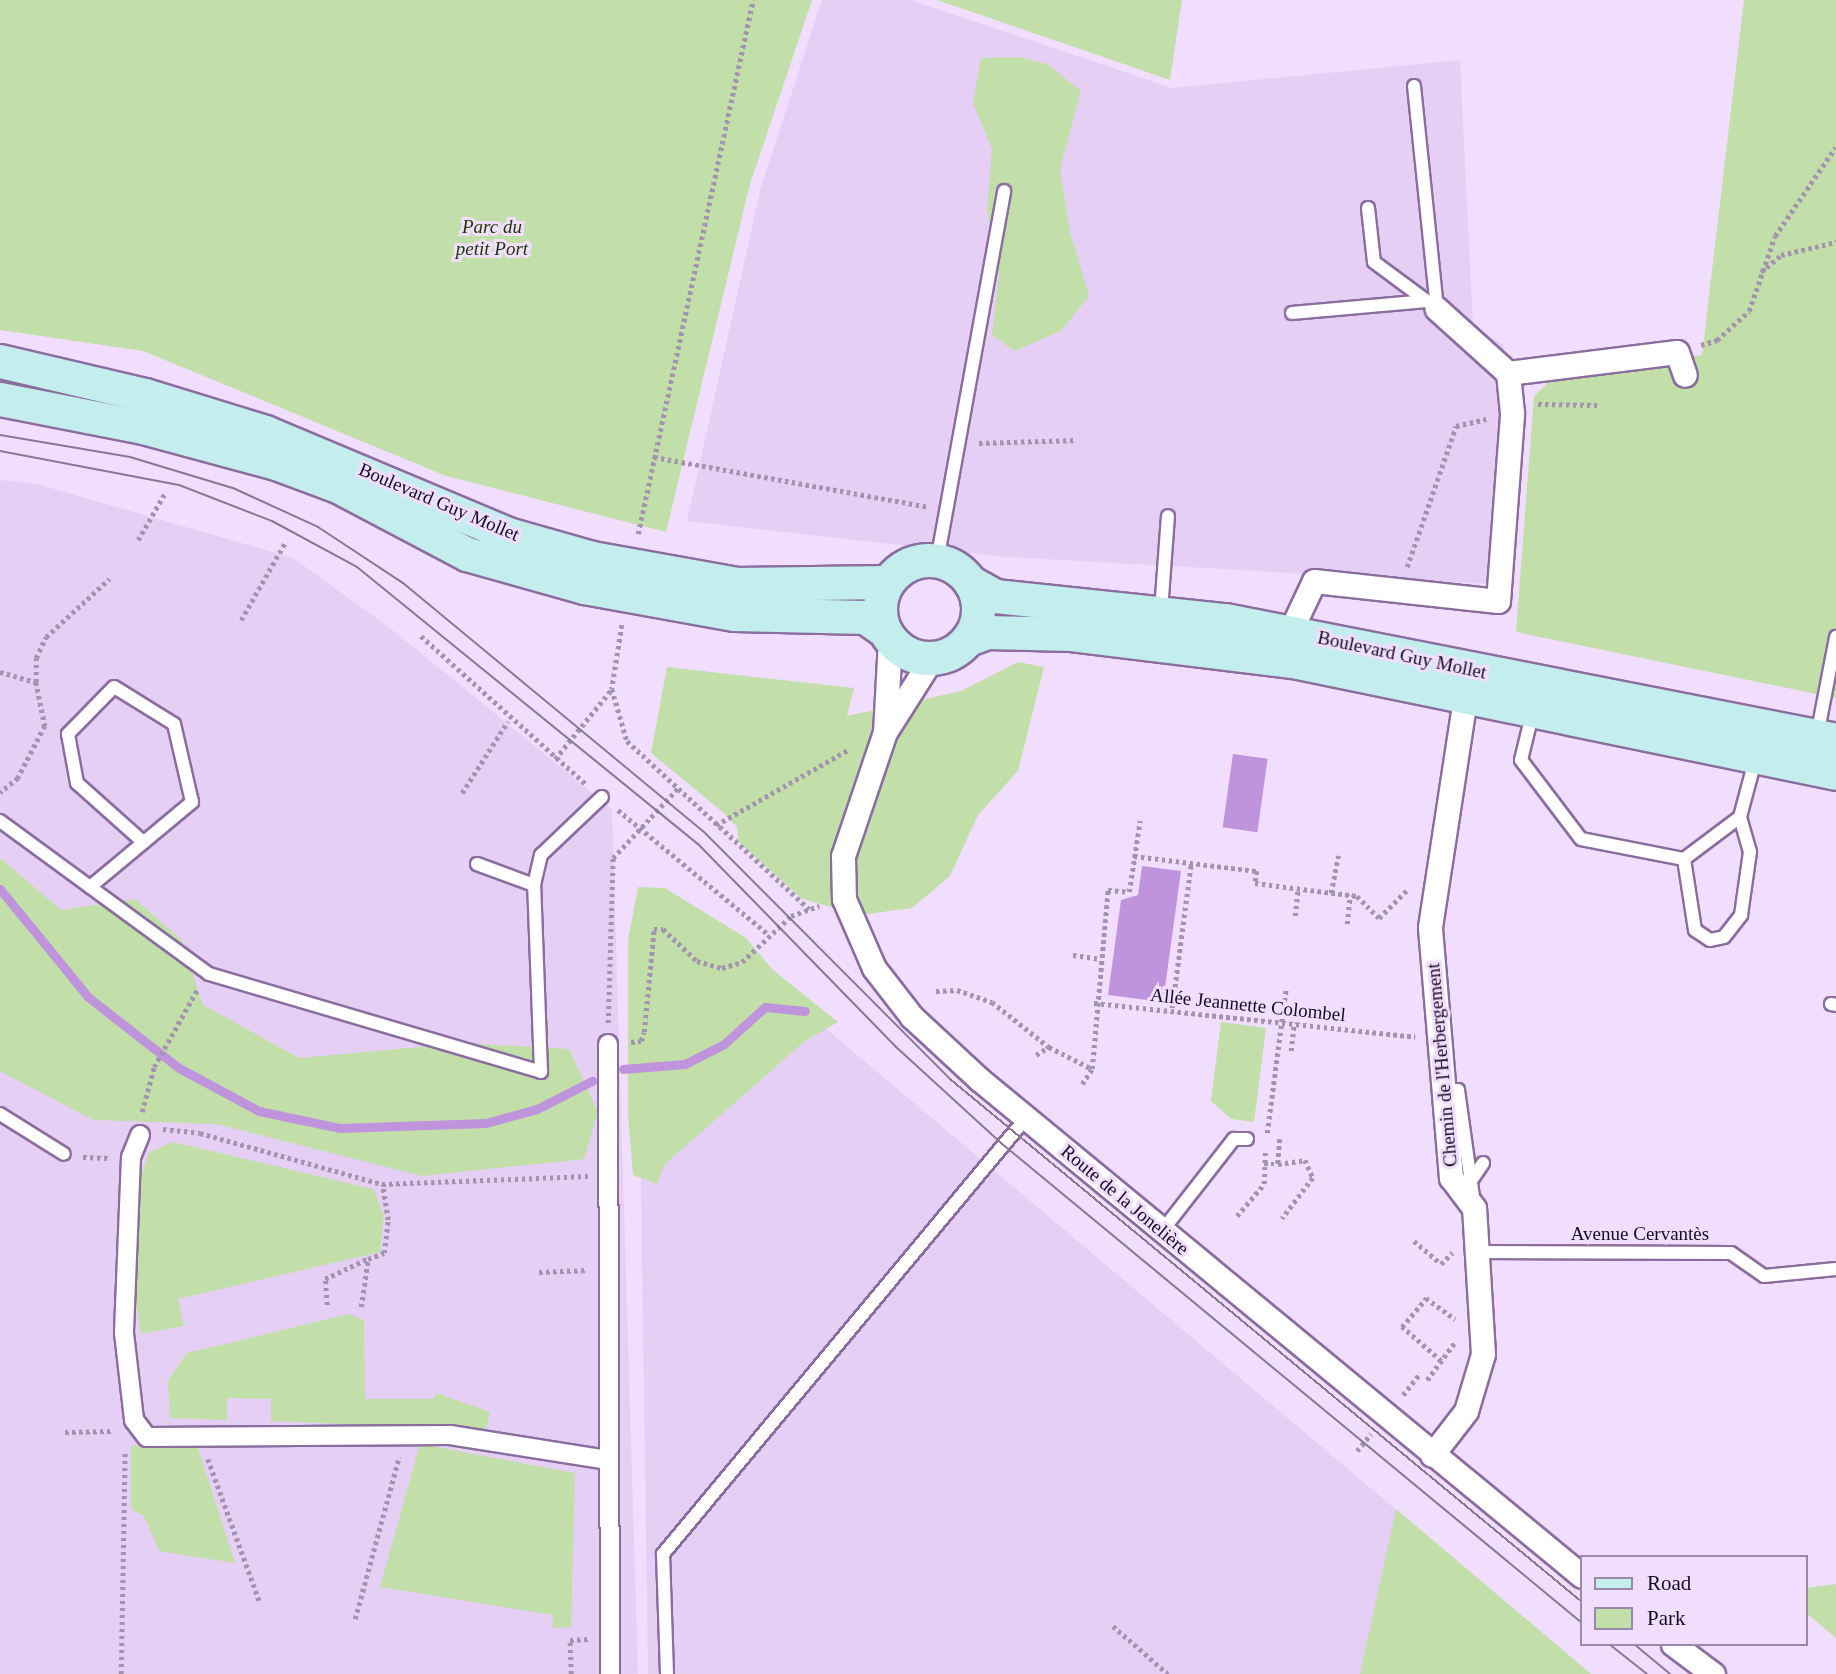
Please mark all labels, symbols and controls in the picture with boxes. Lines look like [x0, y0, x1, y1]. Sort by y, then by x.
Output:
park label: Parc du petit Port [456, 216, 528, 260]
street label: Boulevard Guy Mollet [355, 458, 523, 546]
street label: Boulevard Guy Mollet [1315, 626, 1489, 684]
street label: Chemin de l'Herbergement [1422, 962, 1462, 1168]
street label: Allée Jeannette Colombel [1149, 983, 1347, 1027]
street label: Route de la Jonelière [1056, 1140, 1194, 1260]
street label: Avenue Cervantès [1571, 1223, 1709, 1245]
legend [1580, 1555, 1808, 1646]
text: Road [1647, 1571, 1691, 1595]
text: Park [1647, 1606, 1686, 1630]

